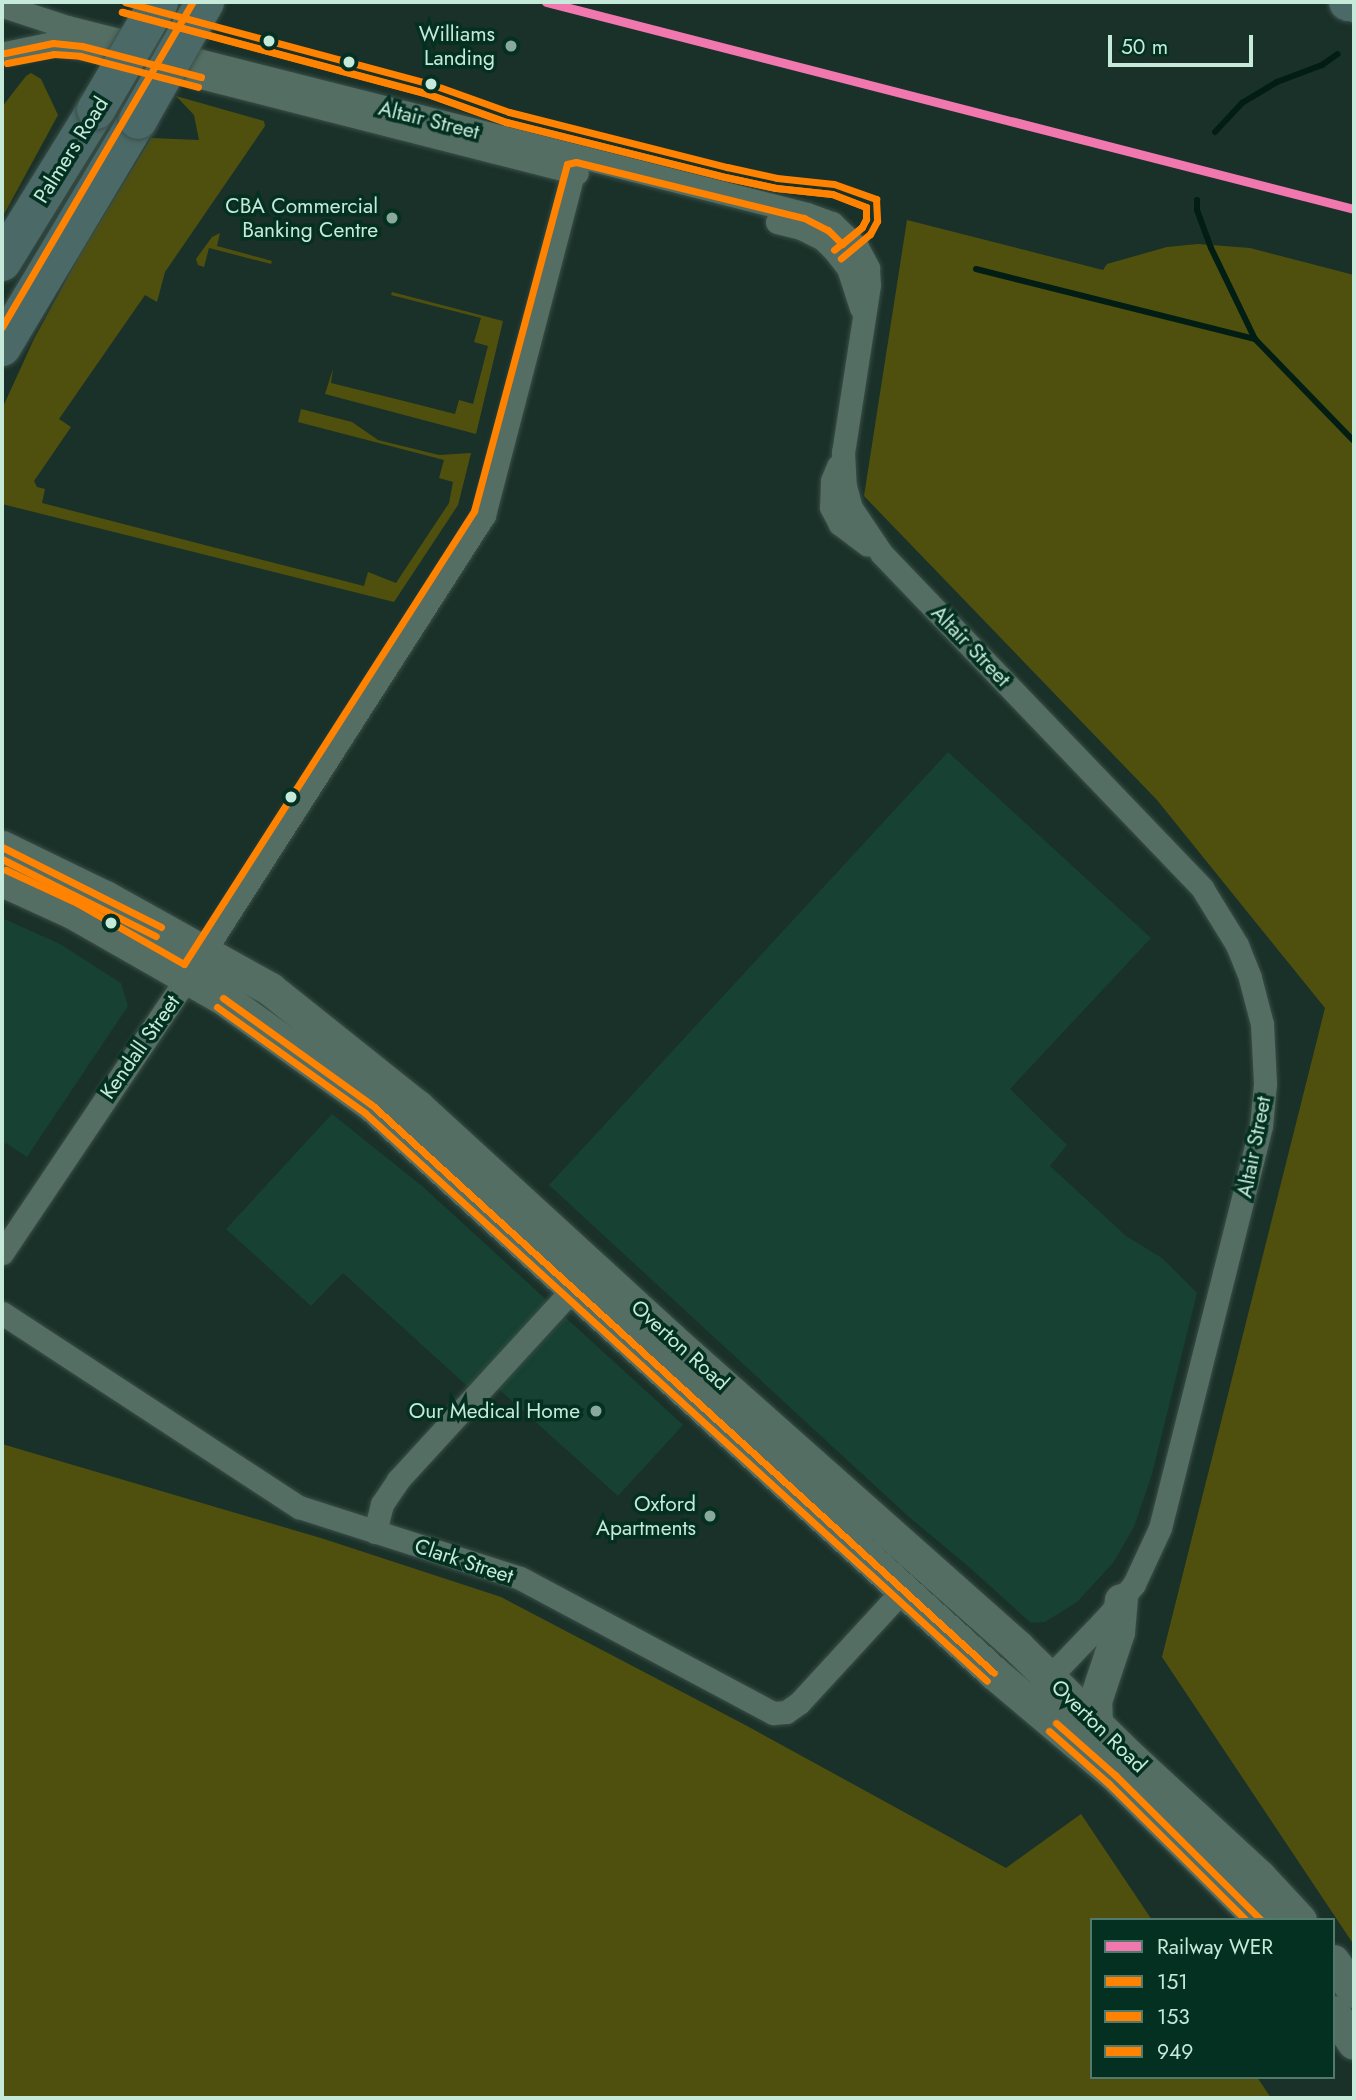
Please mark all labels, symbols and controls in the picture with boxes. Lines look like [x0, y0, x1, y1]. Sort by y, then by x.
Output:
place label: Williams Landing [419, 21, 495, 71]
scale bar [1111, 21, 1256, 65]
text: 50 m [1121, 32, 1168, 62]
unlabelled marker [262, 34, 276, 48]
marker: Williams Landing [501, 36, 521, 56]
unlabelled marker [342, 55, 356, 69]
unlabelled marker [424, 77, 438, 91]
street label: Palmers Road [28, 92, 114, 208]
street label: Altair Street [376, 95, 482, 145]
place label: CBA Commercial Banking Centre [225, 193, 378, 243]
marker: CBA Commercial Banking Centre [384, 210, 400, 226]
street label: Altair Street [926, 600, 1016, 692]
unlabelled marker [284, 790, 298, 804]
unlabelled marker [104, 916, 118, 930]
street label: Kendall Street [95, 990, 185, 1104]
street label: Altair Street [1232, 1094, 1276, 1200]
street label: Overton Road [626, 1294, 734, 1396]
place label: Our Medical Home [409, 1398, 580, 1424]
marker: Our Medical Home [586, 1401, 606, 1421]
place label: Oxford Apartments [596, 1491, 696, 1541]
marker: Oxford Apartments [702, 1508, 718, 1524]
street label: Clark Street [412, 1533, 516, 1589]
street label: Overton Road [1046, 1674, 1152, 1778]
legend [1090, 1918, 1335, 2079]
text: Railway WER [1157, 1932, 1273, 1962]
text: 151 [1157, 1967, 1188, 1997]
text: 153 [1157, 2002, 1190, 2032]
text: 949 [1157, 2037, 1193, 2067]

